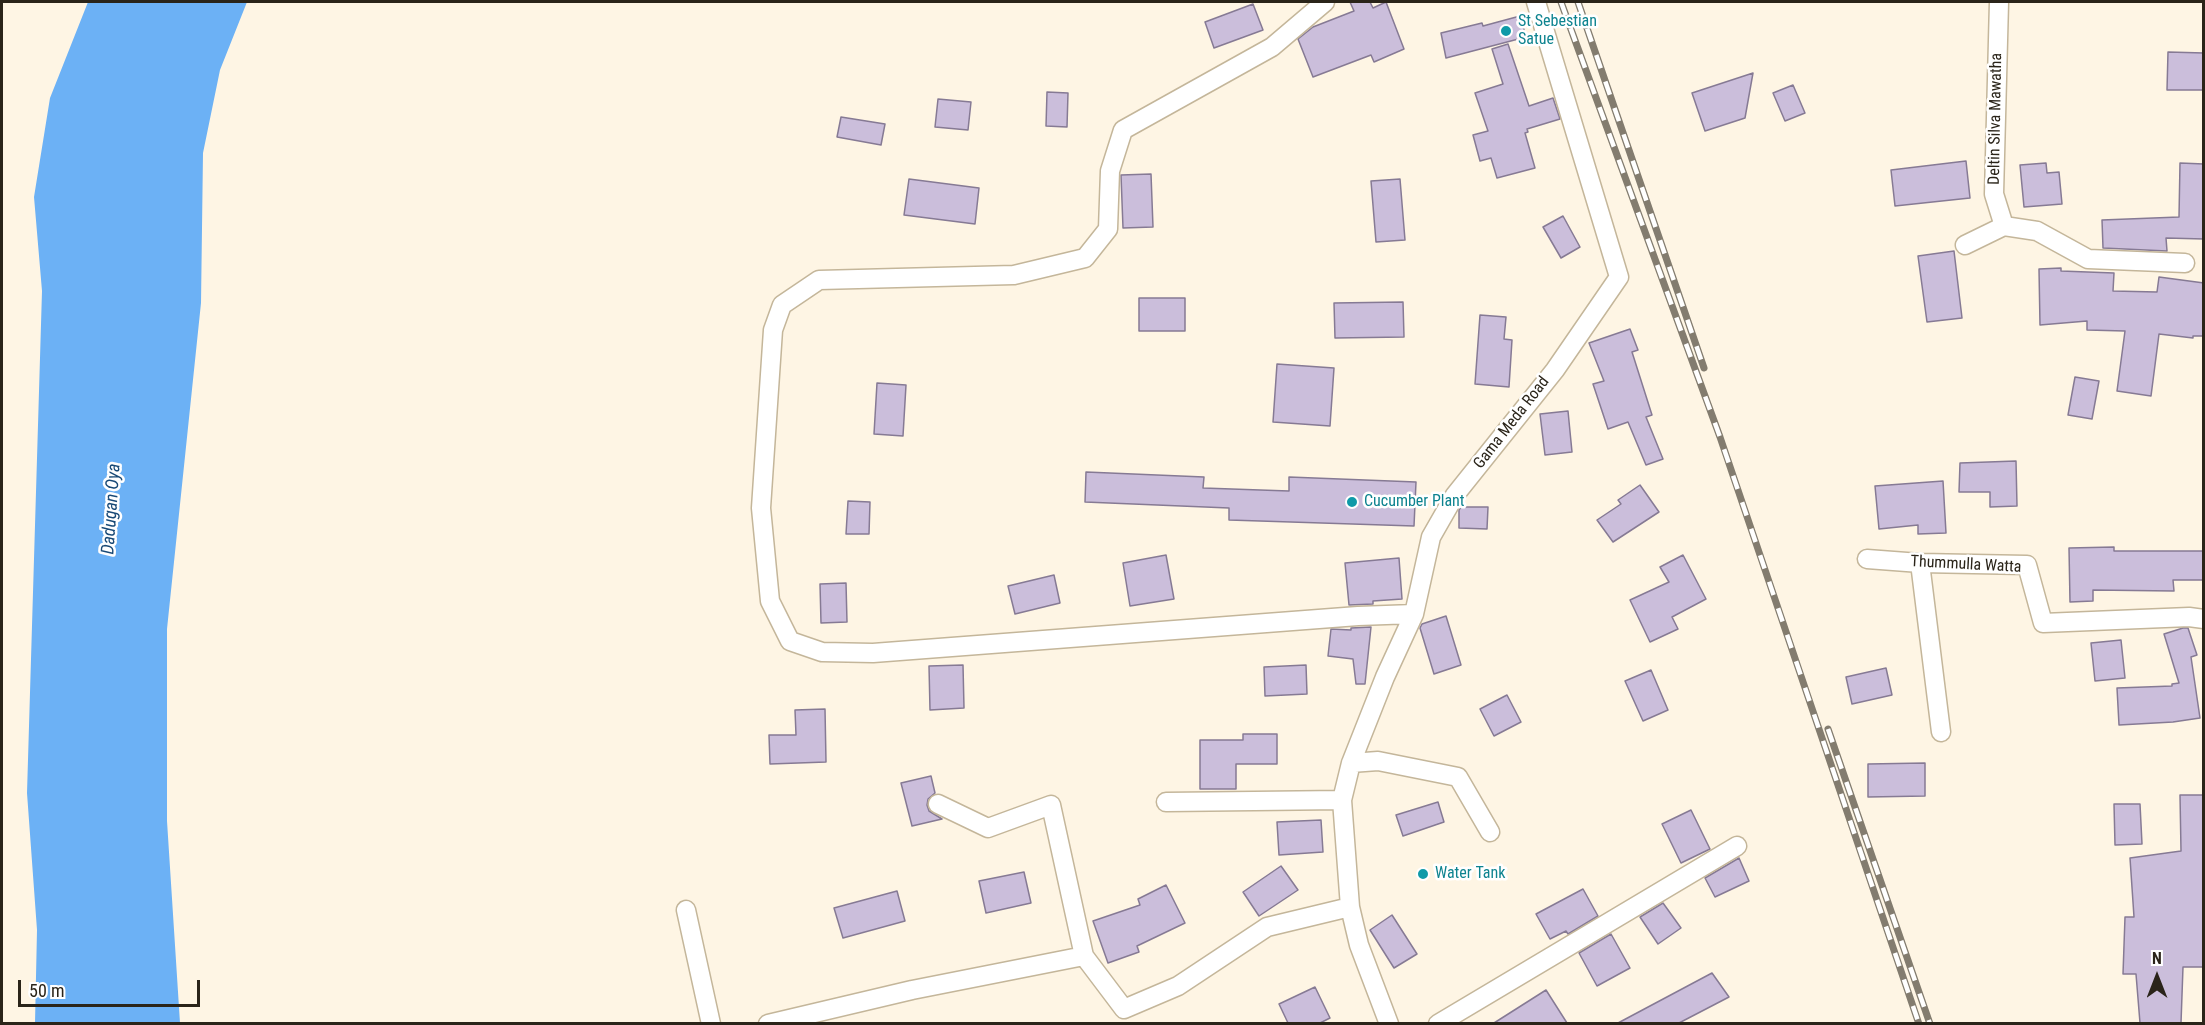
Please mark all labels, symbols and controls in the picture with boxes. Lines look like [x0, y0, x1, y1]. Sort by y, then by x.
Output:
place label: St Sebestian Satue [1518, 12, 1597, 50]
marker: St Sebestian Satue [1499, 24, 1513, 38]
street label: Deltin Silva Mawatha [1985, 53, 2007, 185]
street label: Gama Meda Road [1470, 373, 1554, 473]
water label: Dadugan Oya [98, 463, 126, 555]
place label: Cucumber Plant [1364, 492, 1465, 512]
marker: Cucumber Plant [1345, 495, 1359, 509]
street label: Thummulla Watta [1910, 553, 2022, 577]
place label: Water Tank [1435, 864, 1505, 884]
marker: Water Tank [1416, 867, 1430, 881]
north arrow [2127, 947, 2187, 1007]
text: N [2152, 949, 2162, 968]
scale bar [21, 968, 202, 1006]
text: 50 m [29, 980, 64, 1001]

